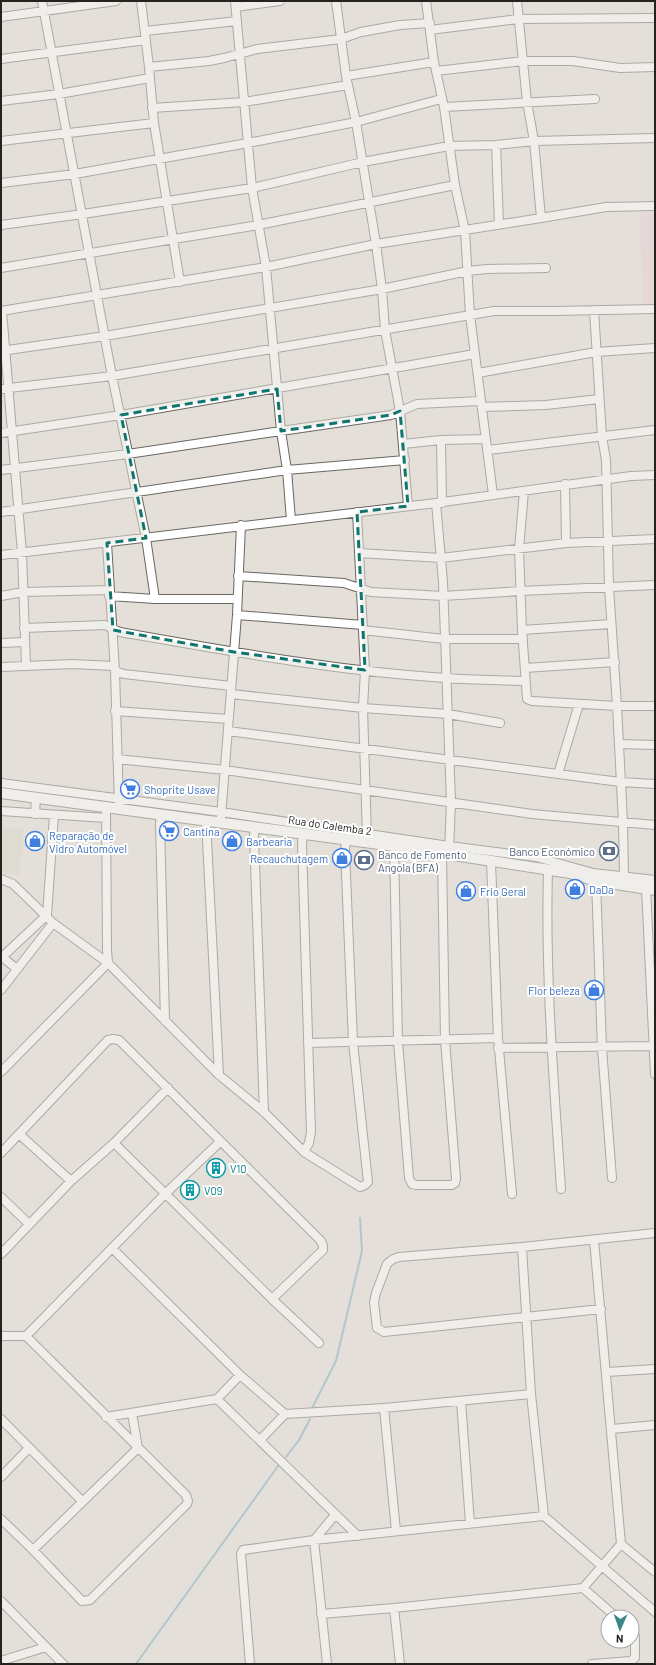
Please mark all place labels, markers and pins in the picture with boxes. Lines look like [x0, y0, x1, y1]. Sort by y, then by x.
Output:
supermarket icon: Shoprite Usave [119, 778, 141, 800]
place label: Shoprite Usave [144, 783, 216, 796]
supermarket icon: Cantina [158, 820, 180, 842]
place label: Cantina [183, 825, 220, 838]
place label: Reparação de Vidro Automóvel [49, 829, 127, 855]
shop icon: Reparação de Vidro Automóvel [24, 830, 46, 852]
shop icon: Barbearia [221, 830, 243, 852]
place label: Barbearia [246, 835, 292, 848]
bank icon: Banco Económico [598, 840, 620, 862]
place label: Banco Económico [509, 845, 595, 858]
shop icon: Recauchutagem [331, 847, 353, 869]
place label: Banco de Fomento Angola (BFA) [378, 848, 467, 874]
bank icon: Banco de Fomento Angola (BFA) [353, 849, 375, 871]
place label: Recauchutagem [250, 852, 328, 865]
shop icon: DaDa [564, 878, 586, 900]
shop icon: Frio Geral [455, 880, 477, 902]
place label: DaDa [589, 883, 614, 896]
place label: Frio Geral [480, 885, 526, 898]
shop icon: Flor beleza [583, 979, 605, 1001]
place label: Flor beleza [528, 984, 580, 997]
building icon: V10 [205, 1157, 227, 1179]
place label: V10 [230, 1162, 247, 1175]
building icon: V09 [179, 1179, 201, 1201]
place label: V09 [204, 1184, 223, 1197]

